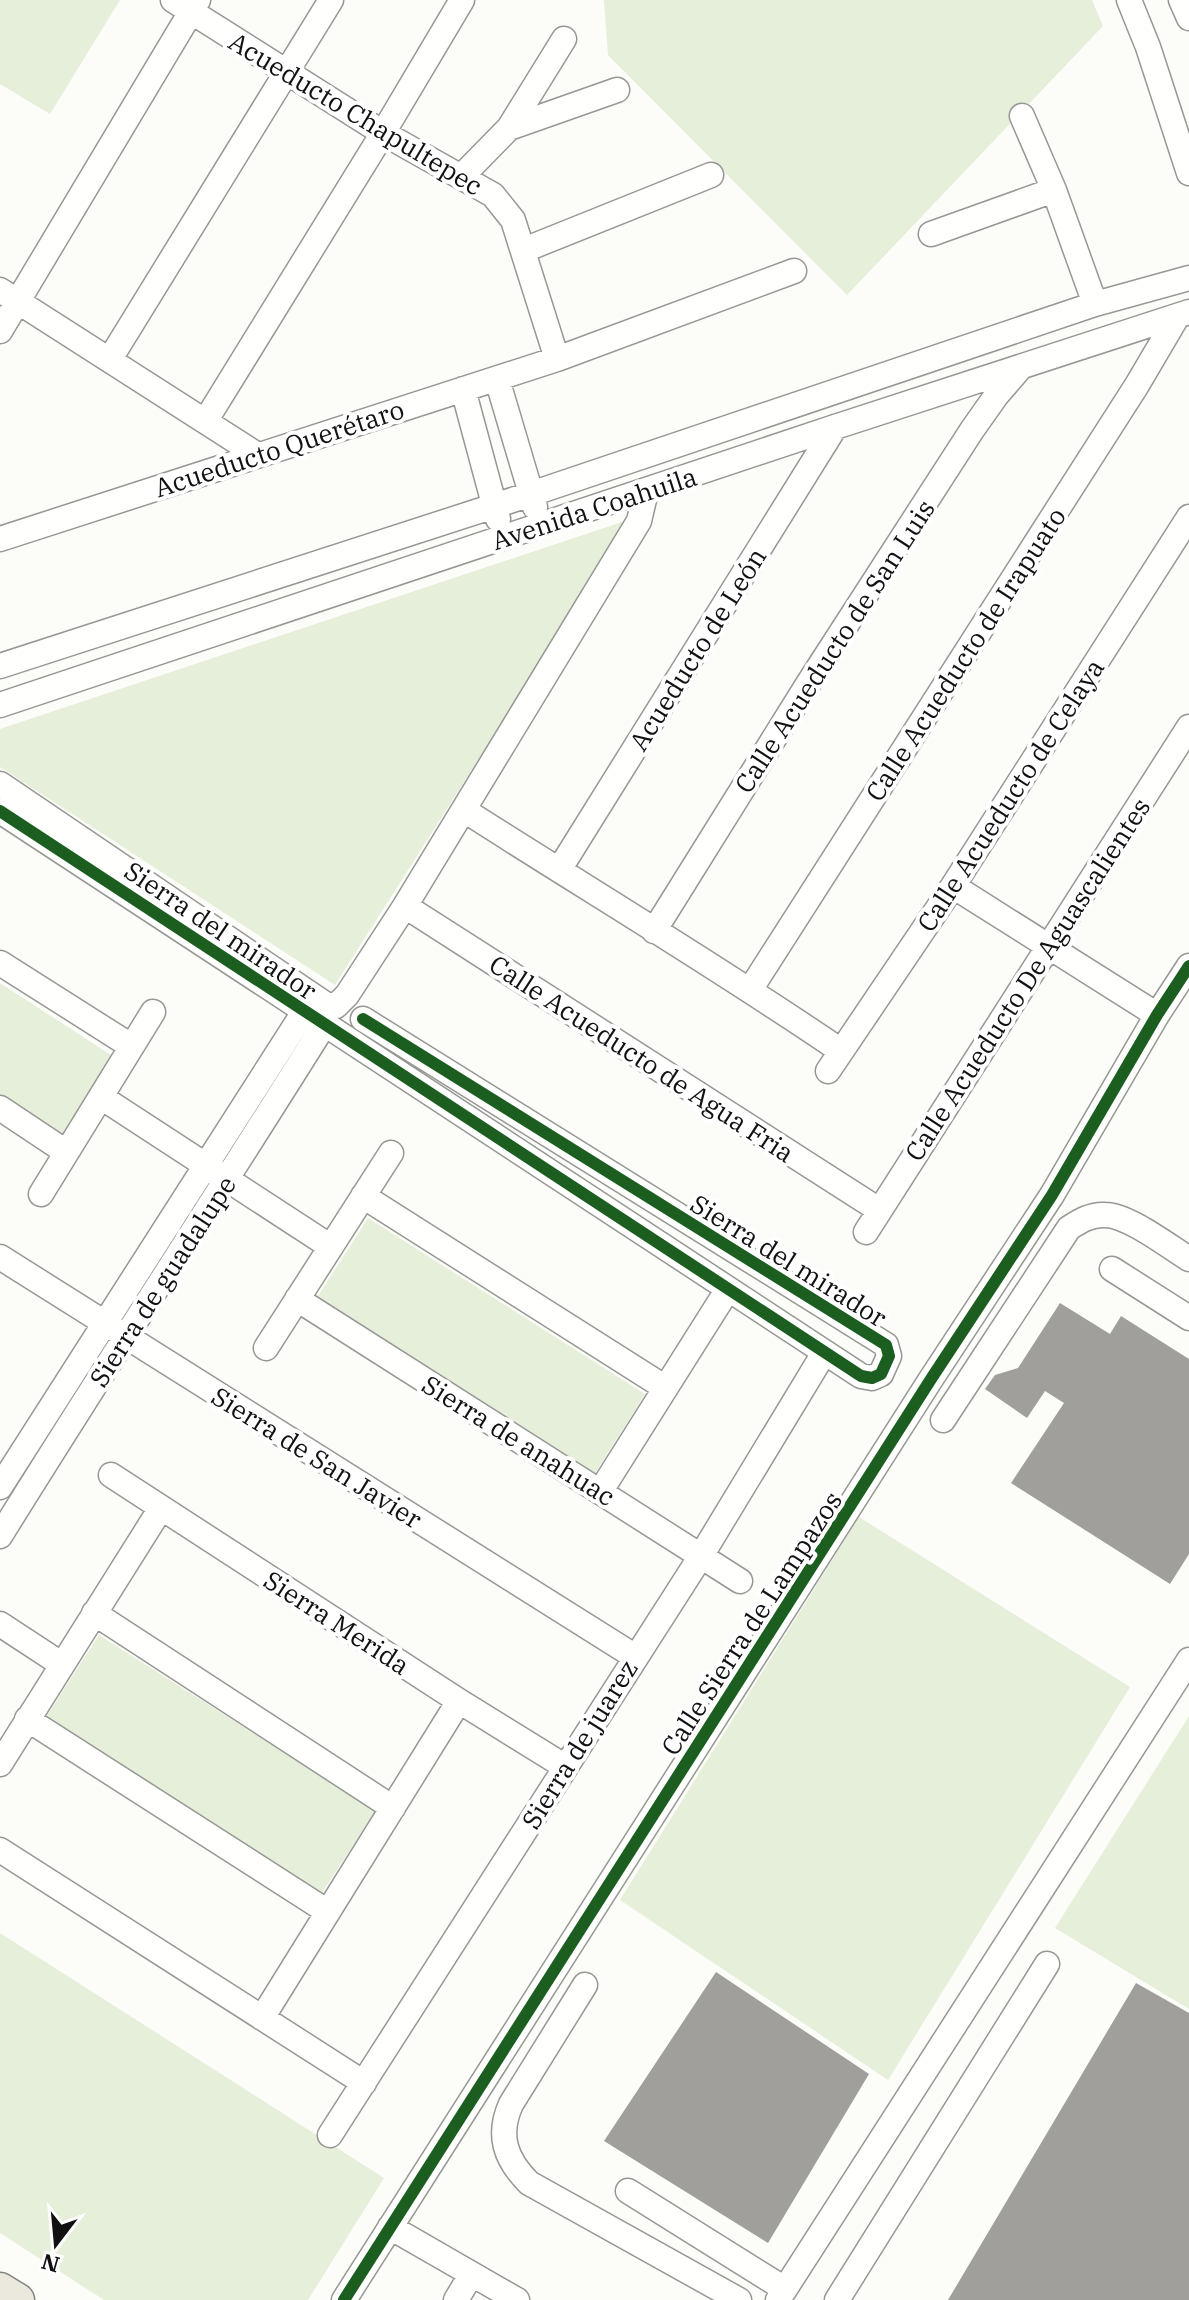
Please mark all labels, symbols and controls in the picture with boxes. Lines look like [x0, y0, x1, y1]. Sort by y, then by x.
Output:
street label: Acueducto Chapultepec [223, 24, 489, 202]
street label: Acueducto Querétaro [150, 392, 408, 504]
street label: Avenida Coahuila [487, 459, 701, 557]
street label: Calle Acueducto de San Luis [726, 493, 942, 799]
street label: Calle Acueducto de Irapuato [857, 501, 1073, 807]
street label: Acueducto de León [621, 541, 773, 757]
street label: Calle Acueducto de Celaya [909, 652, 1111, 938]
street label: Calle Acueducto De Aguascalientes [897, 791, 1157, 1167]
street label: Sierra del mirador [118, 853, 324, 1007]
street label: Calle Acueducto de Agua Fria [483, 947, 801, 1169]
street label: Sierra de guadalupe [81, 1169, 243, 1393]
street label: Sierra del mirador [685, 1186, 894, 1334]
street label: Sierra de anahuac [416, 1367, 622, 1513]
street label: Sierra de San Javier [205, 1379, 429, 1536]
street label: Calle Sierra de Lampazos [653, 1485, 849, 1761]
street label: Sierra Merida [258, 1562, 416, 1682]
street label: Sierra de juarez [513, 1653, 645, 1835]
north arrow [16, 2204, 96, 2284]
text: N [38, 2247, 63, 2280]

